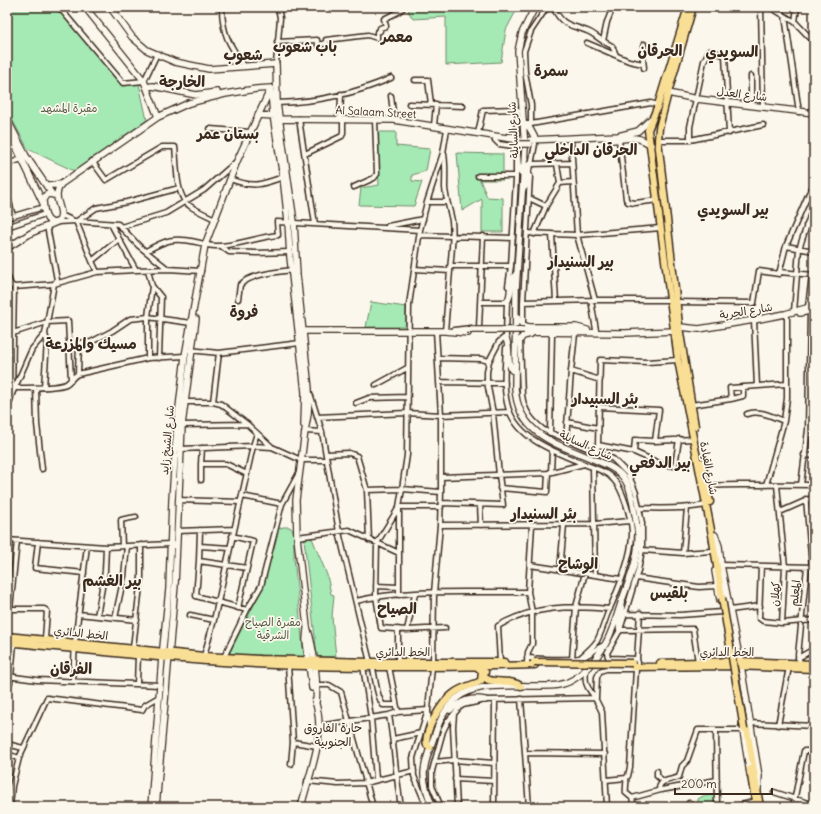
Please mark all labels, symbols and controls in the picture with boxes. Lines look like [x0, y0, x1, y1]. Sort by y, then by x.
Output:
district label: معمر [379, 27, 413, 46]
district label: باب شعوب [273, 37, 337, 57]
district label: الحرقان [638, 41, 683, 60]
district label: السويدي [706, 42, 759, 64]
district label: شعوب [223, 45, 263, 65]
district label: سمرة [534, 61, 568, 80]
district label: الخارجة [159, 72, 205, 91]
street label: شارع العدل [716, 84, 768, 106]
park label: مقبرة المشهد [41, 101, 98, 116]
street label: شارع السايلة [505, 101, 523, 159]
street label: Al Salaam Street [335, 103, 417, 121]
district label: بستان عمر [195, 124, 259, 143]
district label: الحرقان الداخلي [545, 140, 638, 164]
district label: بير السويدي [697, 200, 769, 222]
district label: بير السنيدار [546, 252, 614, 271]
street label: شارع الحرية [719, 300, 774, 324]
district label: فروة [230, 302, 259, 321]
district label: مسيك والمزرعة [45, 334, 137, 353]
district label: بئر السبيدار [570, 389, 638, 408]
street label: شارع الشيخ زايد [157, 404, 179, 476]
street label: شارع السايلة [556, 427, 615, 465]
street label: شارع القيادة [695, 440, 721, 496]
district label: بير الدفعي [629, 453, 691, 477]
district label: بئر السنيدار [509, 504, 577, 523]
district label: الوشاح [558, 554, 598, 574]
district label: بير الغشم [82, 571, 142, 592]
street label: المعلم [787, 579, 805, 607]
street label: كهلان [767, 581, 783, 607]
district label: بلقيس [650, 583, 688, 602]
district label: الصياح [377, 599, 417, 618]
park label: مقبرة الصياح الشرقية [245, 615, 301, 642]
street label: الخط الدائري [53, 623, 109, 645]
street label: الخط الدائري [376, 645, 430, 661]
street label: الخط الدائري [700, 645, 754, 661]
district label: الفرقان [50, 659, 92, 678]
district label: حارة الفاروق الجنوبية [304, 720, 362, 750]
scale bar [675, 770, 772, 796]
text: 200 m [681, 776, 717, 791]

